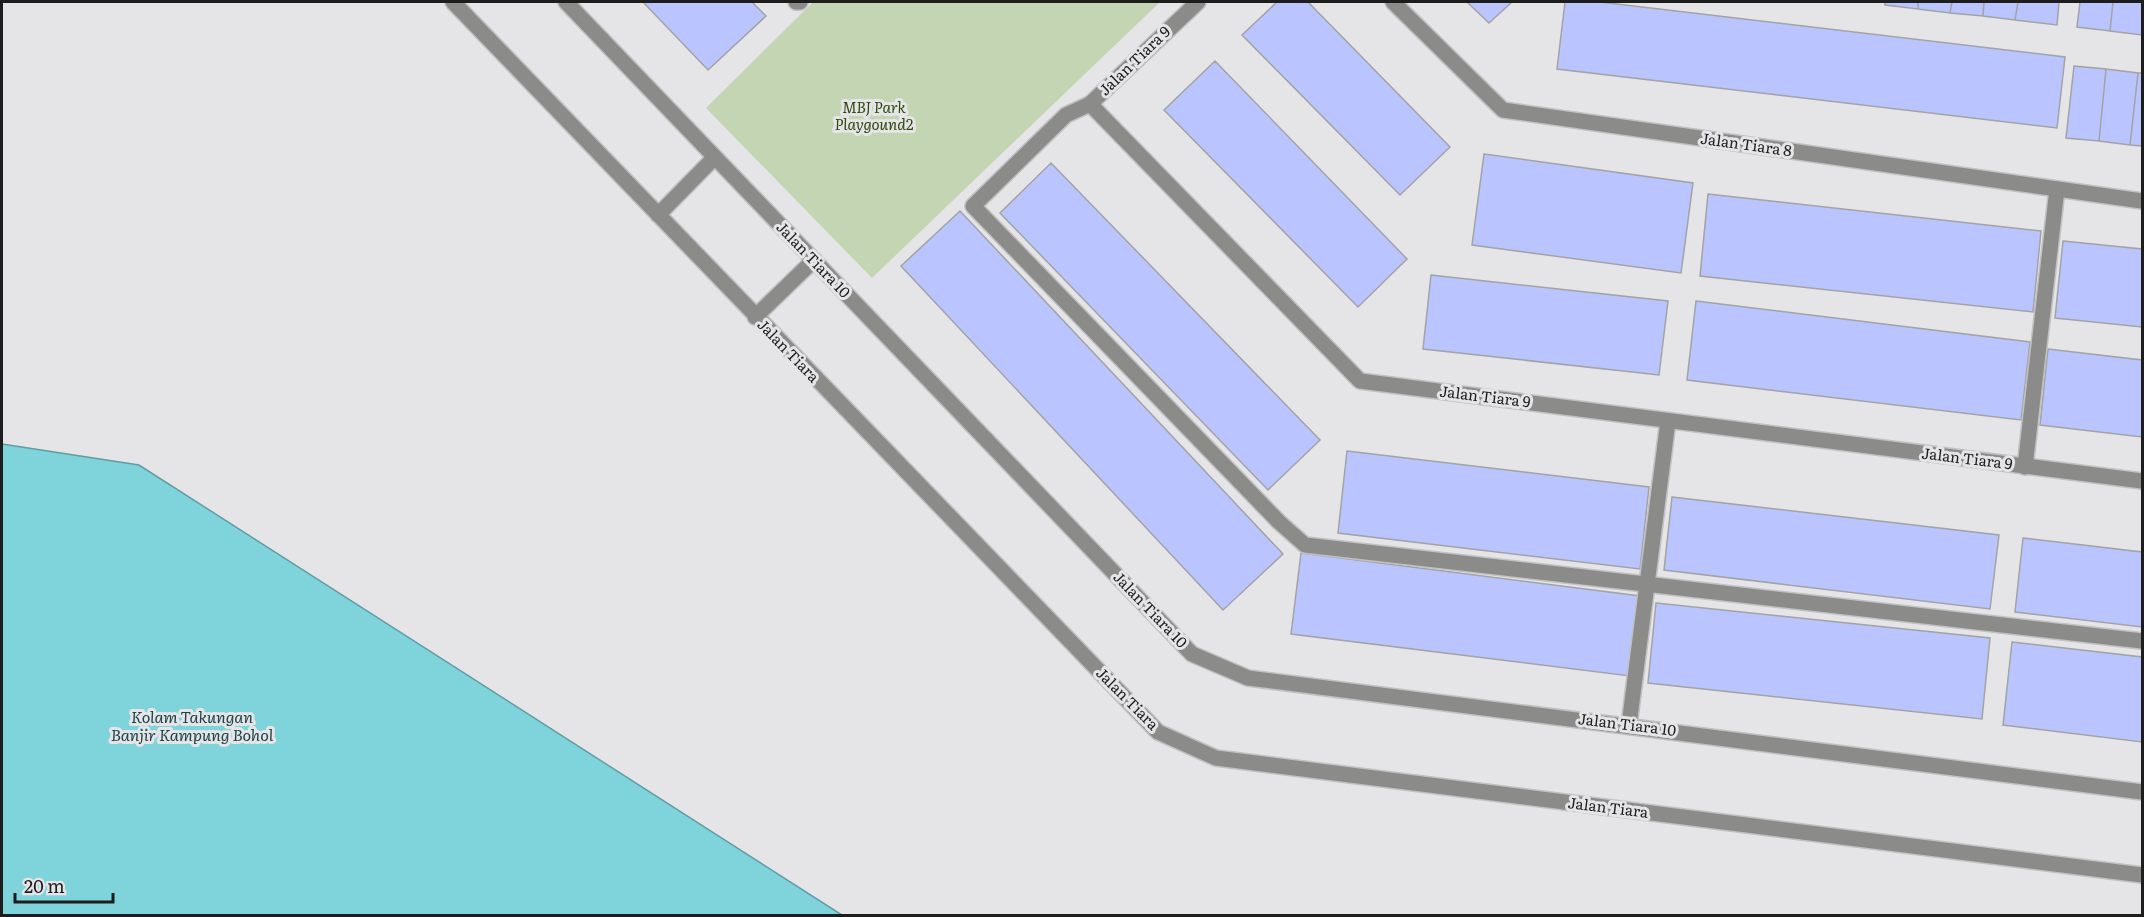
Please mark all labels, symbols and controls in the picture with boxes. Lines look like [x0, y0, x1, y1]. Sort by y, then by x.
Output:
street label: Jalan Tiara 9 [1093, 20, 1175, 100]
park label: MBJ Park Playgound2 [834, 95, 914, 135]
street label: Jalan Tiara 8 [1699, 126, 1793, 161]
street label: Jalan Tiara 10 [772, 216, 857, 303]
street label: Jalan Tiara [753, 313, 826, 388]
street label: Jalan Tiara 9 [1438, 379, 1532, 413]
street label: Jalan Tiara 9 [1920, 441, 2014, 475]
street label: Jalan Tiara 10 [1109, 566, 1194, 653]
street label: Jalan Tiara [1091, 661, 1165, 735]
water label: Kolam Takungan Banjir Kampung Bohol [111, 704, 274, 746]
street label: Jalan Tiara 10 [1577, 706, 1678, 741]
street label: Jalan Tiara [1567, 790, 1651, 823]
scale bar [15, 866, 112, 904]
text: 20 m [24, 872, 65, 899]

